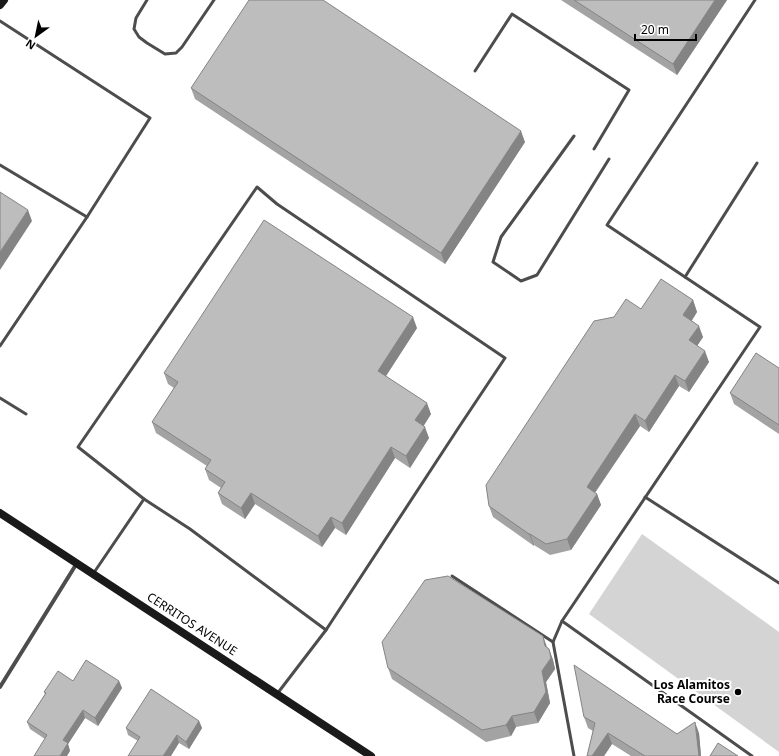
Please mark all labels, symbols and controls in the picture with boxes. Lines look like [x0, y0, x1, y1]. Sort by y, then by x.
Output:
north arrow [16, 16, 56, 56]
scale bar [635, 16, 696, 42]
text: 20 m [641, 21, 669, 38]
text: N [22, 36, 38, 54]
street label: CERRITOS AVENUE [144, 588, 241, 659]
place label: Los Alamitos Race Course [654, 676, 730, 707]
marker: Los Alamitos Race Course [733, 687, 743, 697]

